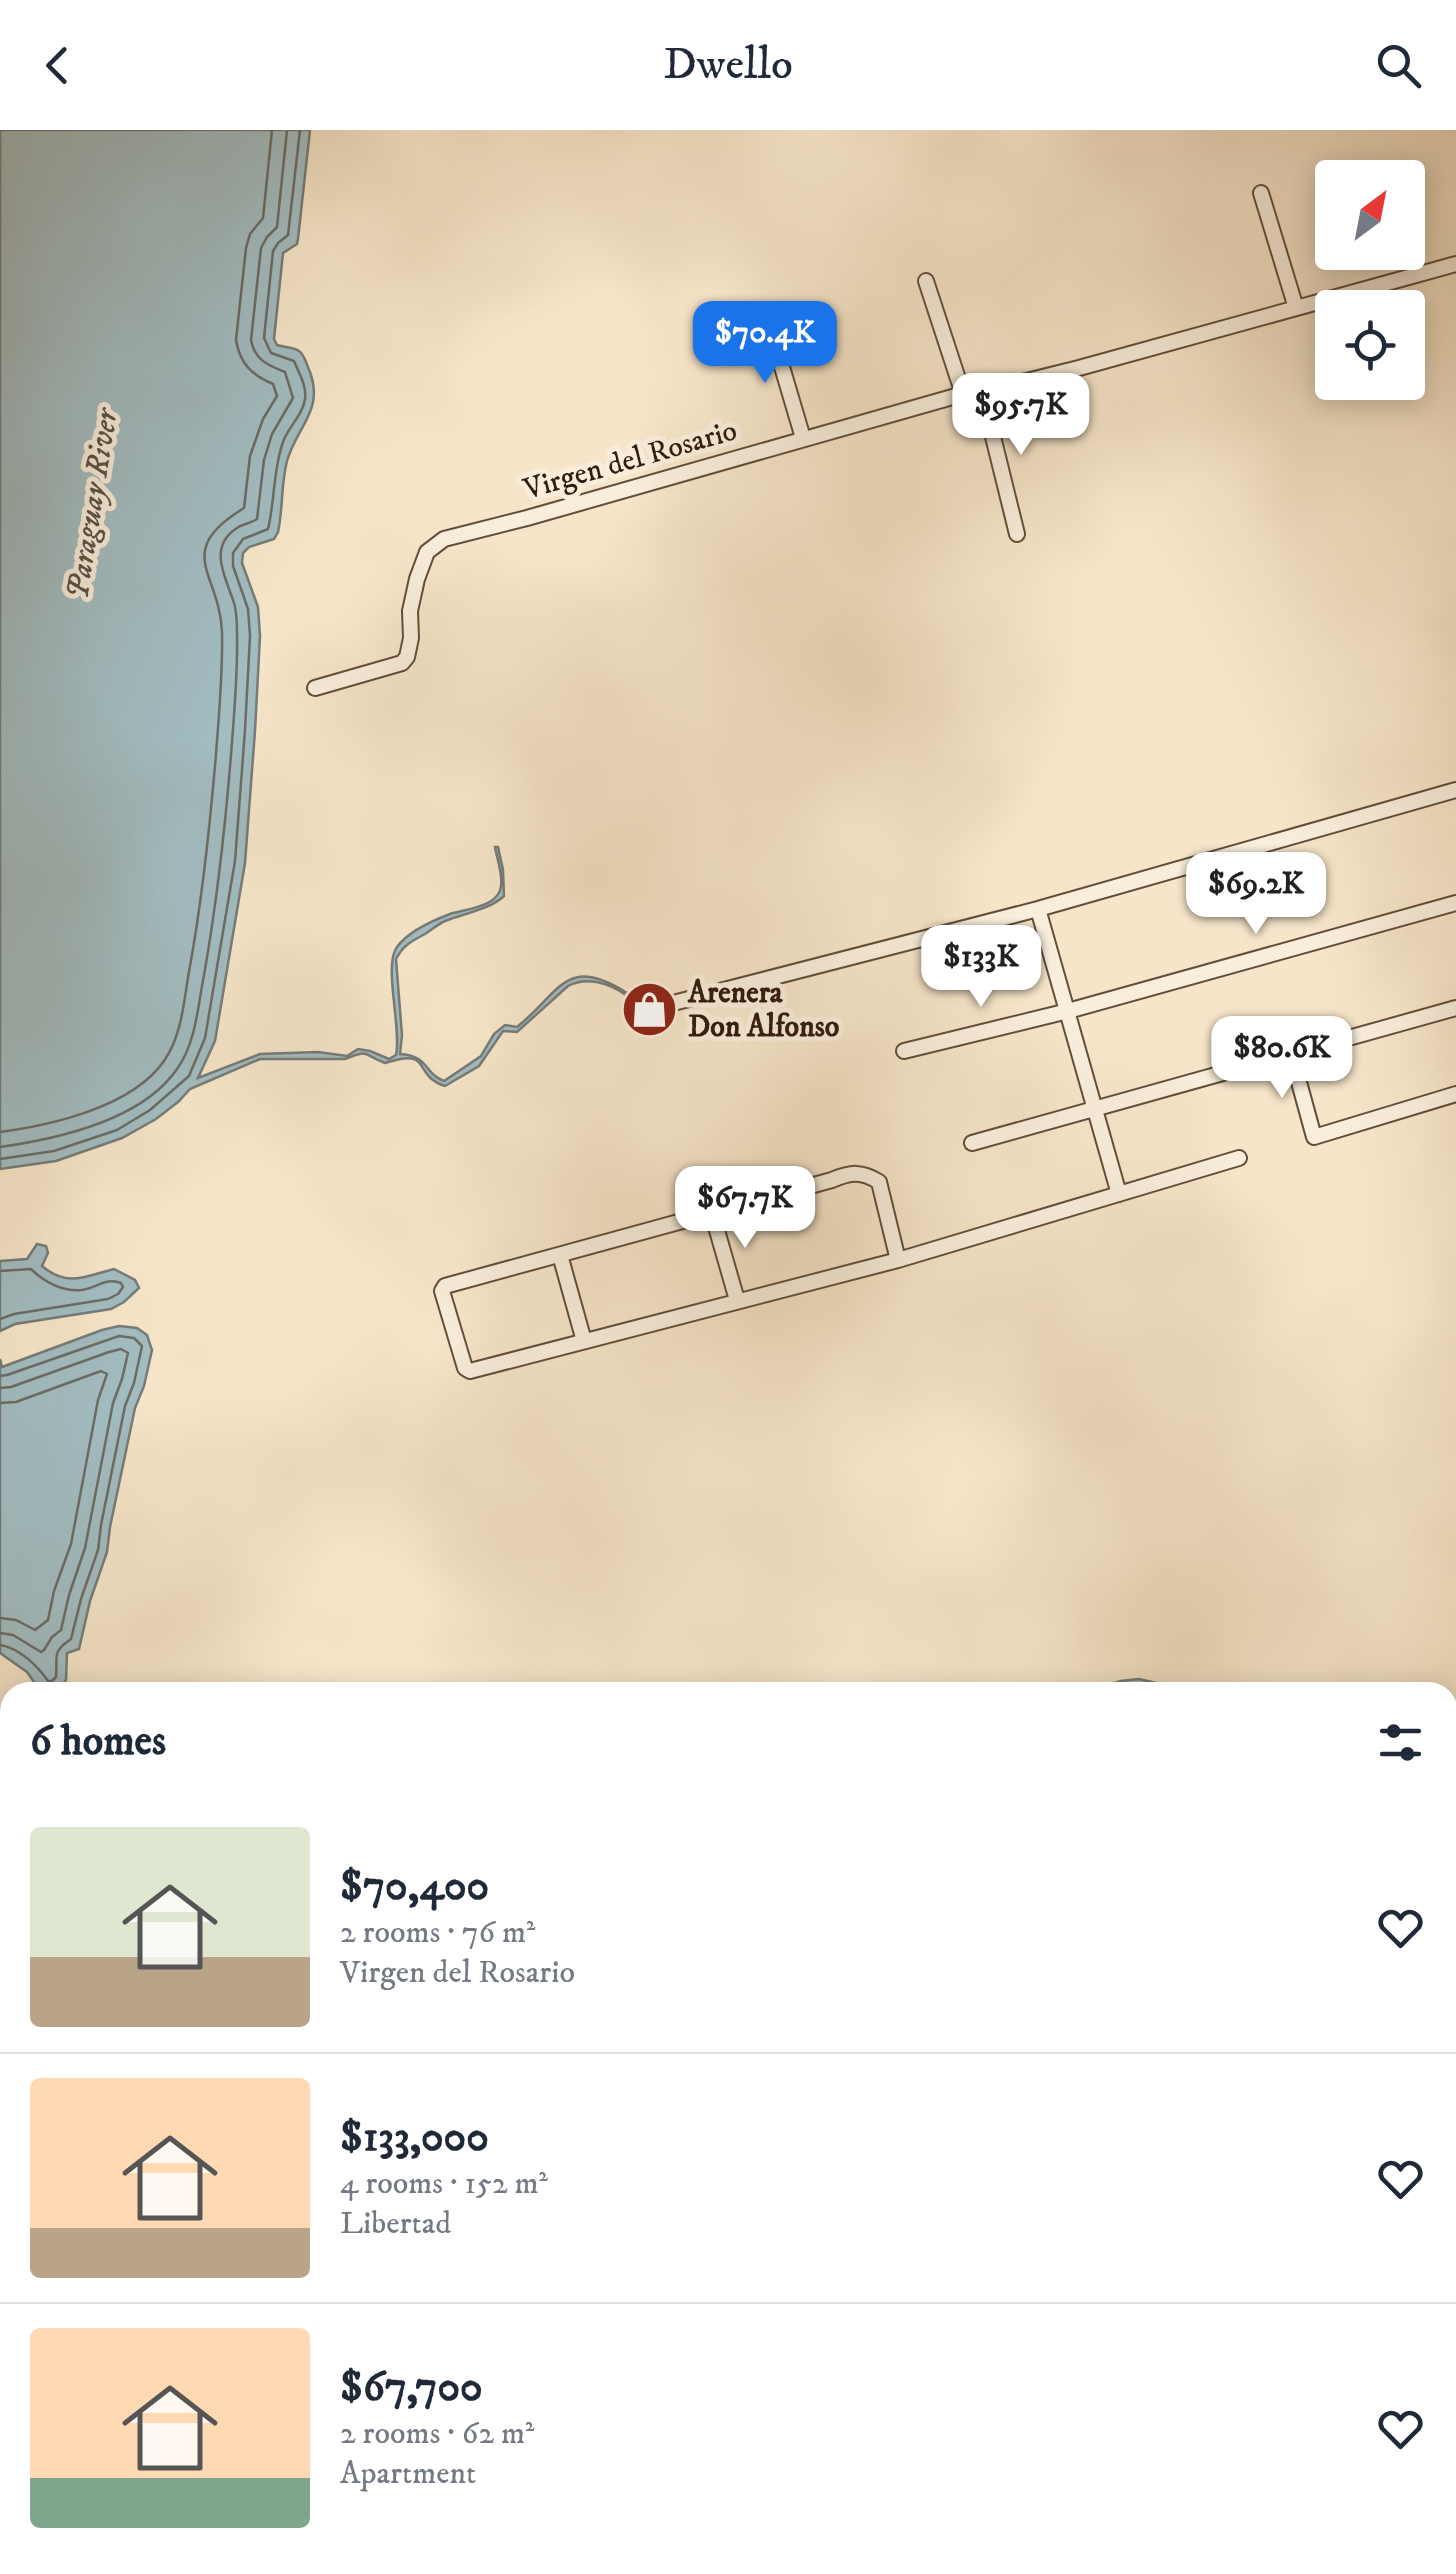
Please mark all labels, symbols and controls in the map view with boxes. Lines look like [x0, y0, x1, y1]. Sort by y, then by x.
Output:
text: Dwello [663, 37, 793, 93]
icon: back [30, 38, 85, 93]
icon: search [1371, 38, 1426, 93]
north arrow [1315, 160, 1425, 270]
map controls [1315, 160, 1425, 400]
button: locate [1315, 290, 1425, 400]
pin: $70.4K [684, 301, 846, 386]
text: $70.4K [715, 313, 815, 353]
pin: $95.7K [940, 373, 1102, 458]
text: $95.7K [974, 385, 1068, 425]
water label: Paraguay River [58, 404, 128, 602]
street label: Virgen del Rosario [518, 412, 741, 509]
pin: $69.2K [1175, 852, 1337, 937]
text: $69.2K [1208, 864, 1304, 904]
pin: $133K [911, 925, 1051, 1010]
text: $133K [943, 937, 1019, 977]
place label: Arenera Don Alfonso [687, 975, 839, 1046]
shop icon: Arenera Don Alfonso [619, 979, 679, 1039]
pin: $80.6K [1201, 1016, 1363, 1101]
text: $80.6K [1233, 1028, 1331, 1068]
pin: $67.7K [664, 1166, 826, 1251]
text: $67.7K [697, 1178, 793, 1218]
icon: filters [1373, 1715, 1428, 1770]
text: 6 homes [30, 1716, 166, 1768]
text: $70,400 [340, 1861, 489, 1913]
icon: home [110, 1867, 230, 1987]
icon: heart [1373, 1900, 1428, 1955]
text: 2 rooms · 76 m² [340, 1913, 535, 1953]
text: Virgen del Rosario [340, 1953, 575, 1993]
text: $133,000 [340, 2112, 489, 2164]
icon: home [110, 2118, 230, 2238]
icon: heart [1373, 2151, 1428, 2206]
text: 4 rooms · 152 m² [340, 2164, 548, 2204]
text: Libertad [340, 2204, 451, 2244]
text: $67,700 [340, 2362, 483, 2414]
icon: home [110, 2368, 230, 2488]
icon: heart [1373, 2401, 1428, 2456]
text: 2 rooms · 62 m² [340, 2414, 534, 2454]
text: Apartment [340, 2454, 476, 2494]

